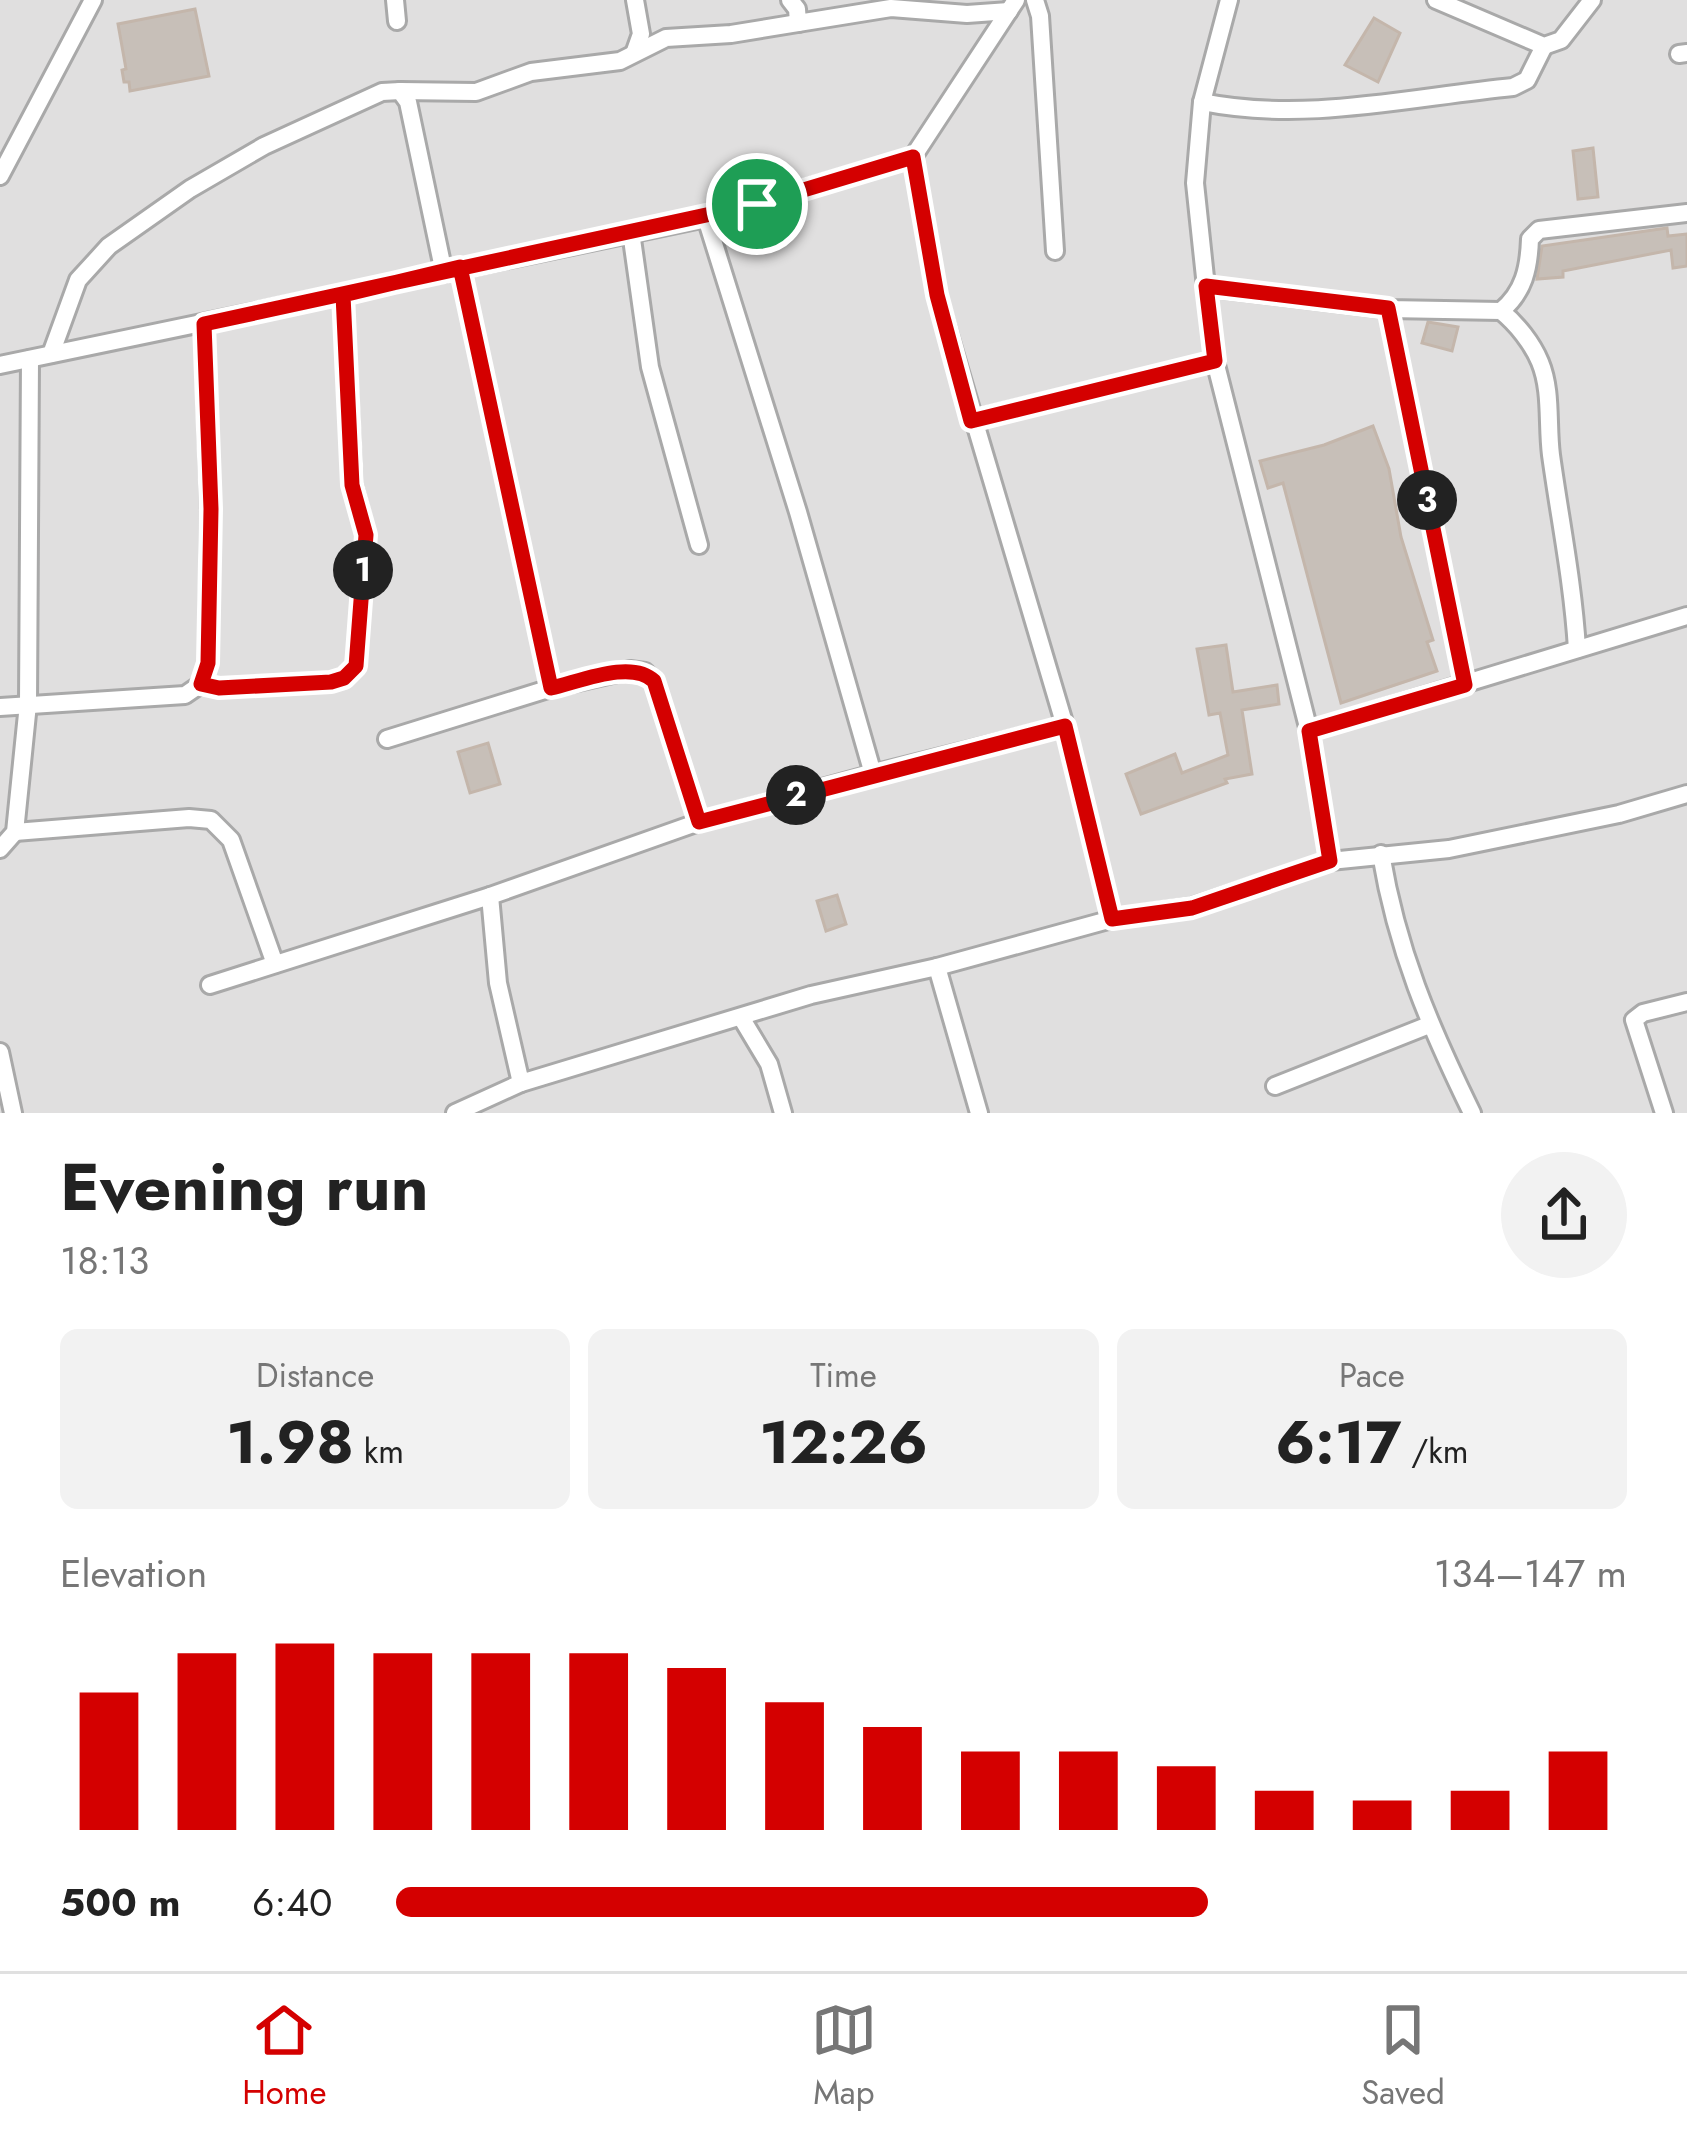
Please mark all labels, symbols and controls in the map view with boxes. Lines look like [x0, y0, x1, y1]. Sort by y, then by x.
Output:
pin [706, 153, 808, 255]
icon: arrive [724, 171, 790, 237]
pin: 3 [1397, 470, 1457, 530]
text: 3 [1417, 476, 1437, 523]
pin: 1 [333, 540, 393, 600]
text: 1 [355, 546, 371, 593]
pin: 2 [766, 765, 826, 825]
text: 2 [785, 771, 807, 818]
text: Evening run [60, 1139, 429, 1235]
button: share [1501, 1152, 1627, 1278]
text: 18:13 [60, 1232, 149, 1289]
text: Distance [256, 1352, 374, 1399]
text: Time [810, 1352, 877, 1399]
text: Pace [1339, 1352, 1405, 1399]
text: 1.98 [226, 1399, 354, 1486]
text: 12:26 [759, 1399, 928, 1486]
text: 6:17 [1275, 1399, 1401, 1486]
text: km [354, 1428, 404, 1475]
text: /km [1401, 1428, 1469, 1475]
text: Elevation [60, 1545, 207, 1602]
text: 134–147 m [1434, 1545, 1627, 1602]
text: 500 m [60, 1874, 180, 1931]
text: 6:40 [252, 1874, 332, 1931]
tab: Home [242, 1997, 327, 2116]
tab: Map [811, 1997, 877, 2116]
tab: Saved [1361, 1997, 1445, 2116]

